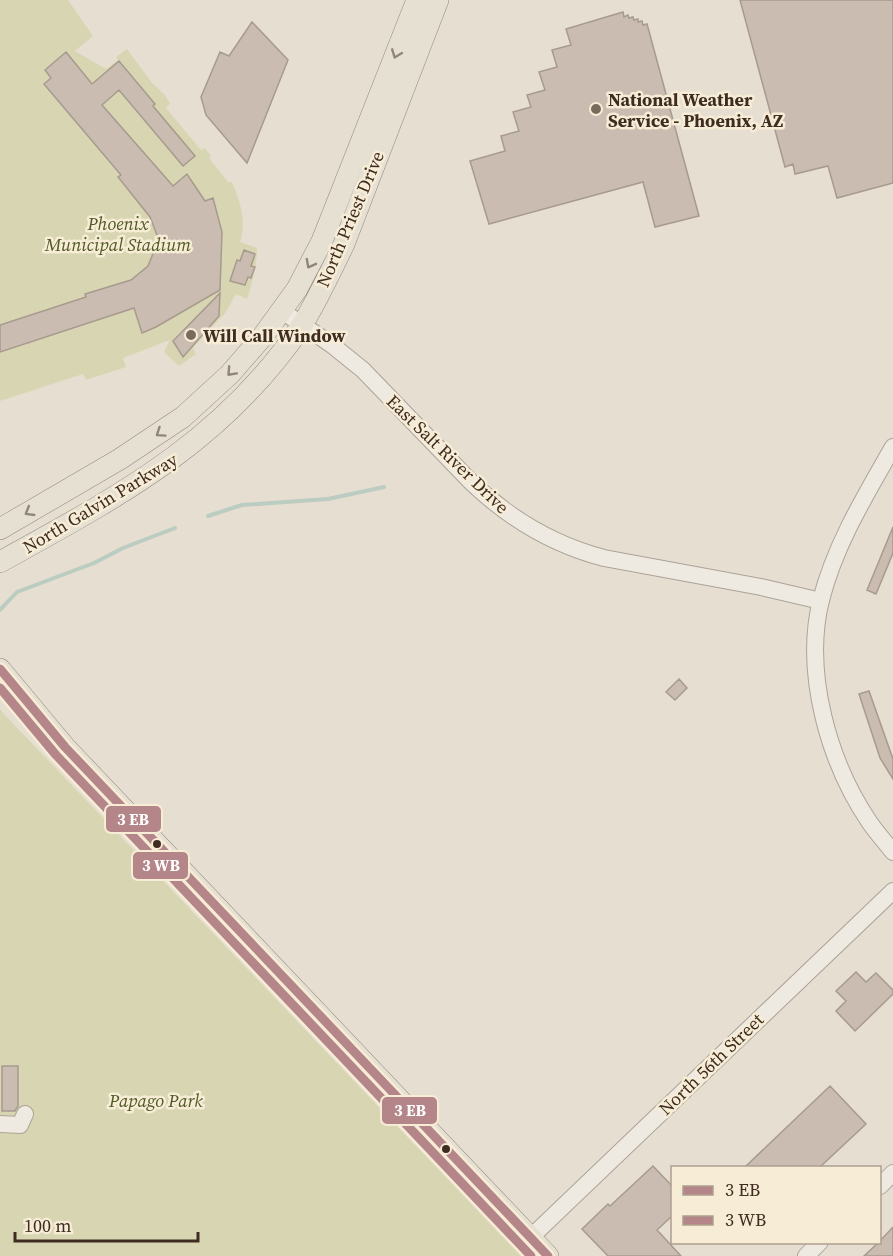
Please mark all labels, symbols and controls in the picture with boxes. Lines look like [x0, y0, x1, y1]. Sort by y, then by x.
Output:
one-way arrow [390, 49, 403, 59]
place label: National Weather Service - Phoenix, AZ [608, 87, 783, 133]
marker: National Weather Service - Phoenix, AZ [589, 102, 603, 116]
street label: North Priest Drive [310, 147, 390, 291]
park label: Phoenix Municipal Stadium [44, 211, 191, 257]
one-way arrow [306, 258, 317, 269]
place label: Will Call Window [203, 323, 347, 348]
marker: Will Call Window [184, 328, 198, 342]
one-way arrow [228, 364, 239, 375]
street label: East Salt River Drive [381, 389, 515, 519]
one-way arrow [156, 426, 167, 437]
street label: North Galvin Parkway [18, 446, 183, 559]
one-way arrow [25, 505, 35, 517]
line badge: 3 EB [105, 805, 162, 833]
text: 3 EB [117, 808, 150, 830]
unlabelled marker [151, 838, 163, 850]
line badge: 3 WB [132, 851, 189, 880]
text: 3 WB [142, 854, 181, 876]
street label: North 56th Street [653, 1007, 769, 1121]
park label: Papago Park [108, 1088, 203, 1113]
line badge: 3 EB [381, 1096, 438, 1125]
text: 3 EB [394, 1099, 427, 1121]
unlabelled marker [440, 1143, 452, 1155]
legend [671, 1166, 881, 1244]
text: 3 EB [725, 1177, 760, 1202]
scale bar [15, 1205, 198, 1243]
text: 3 WB [725, 1207, 766, 1232]
text: 100 m [24, 1213, 71, 1238]

